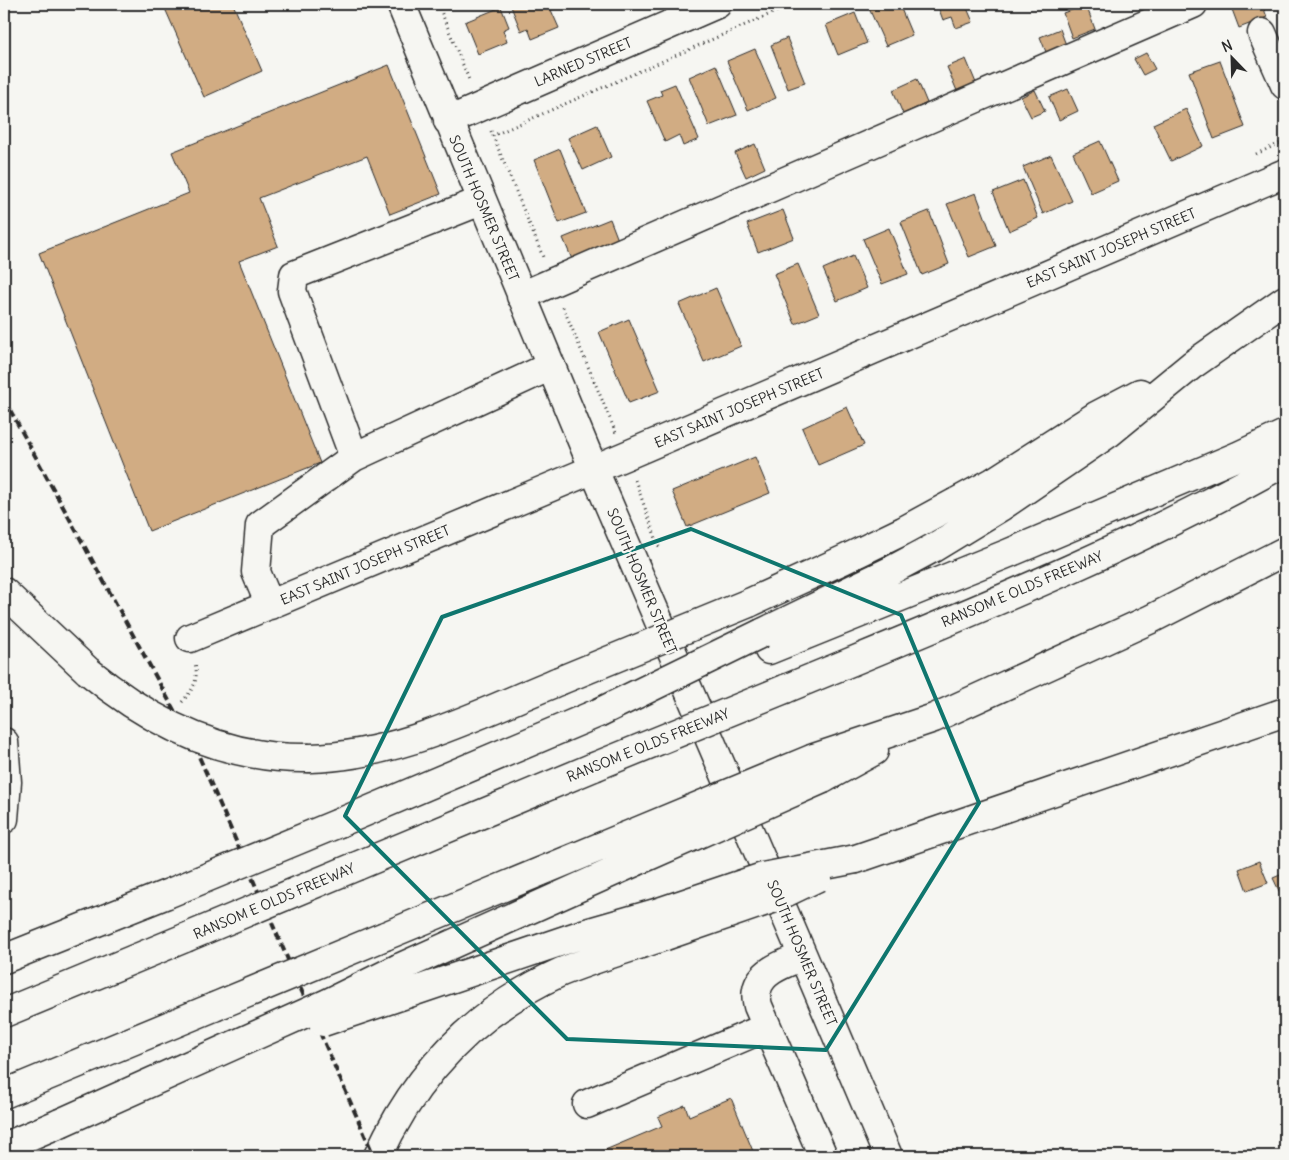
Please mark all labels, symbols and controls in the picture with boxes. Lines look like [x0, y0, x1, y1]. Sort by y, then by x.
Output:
north arrow [1206, 32, 1256, 82]
street label: LARNED STREET [531, 33, 635, 91]
text: N [1219, 36, 1235, 56]
street label: SOUTH HOSMER STREET [445, 132, 523, 284]
street label: EAST SAINT JOSEPH STREET [1023, 204, 1199, 292]
street label: EAST SAINT JOSEPH STREET [651, 364, 827, 452]
street label: SOUTH HOSMER STREET [603, 505, 681, 657]
street label: EAST SAINT JOSEPH STREET [277, 521, 453, 609]
street label: RANSOM E OLDS FREEWAY [939, 547, 1106, 631]
street label: RANSOM E OLDS FREEWAY [564, 704, 732, 786]
street label: RANSOM E OLDS FREEWAY [191, 859, 358, 943]
street label: SOUTH HOSMER STREET [763, 877, 841, 1029]

